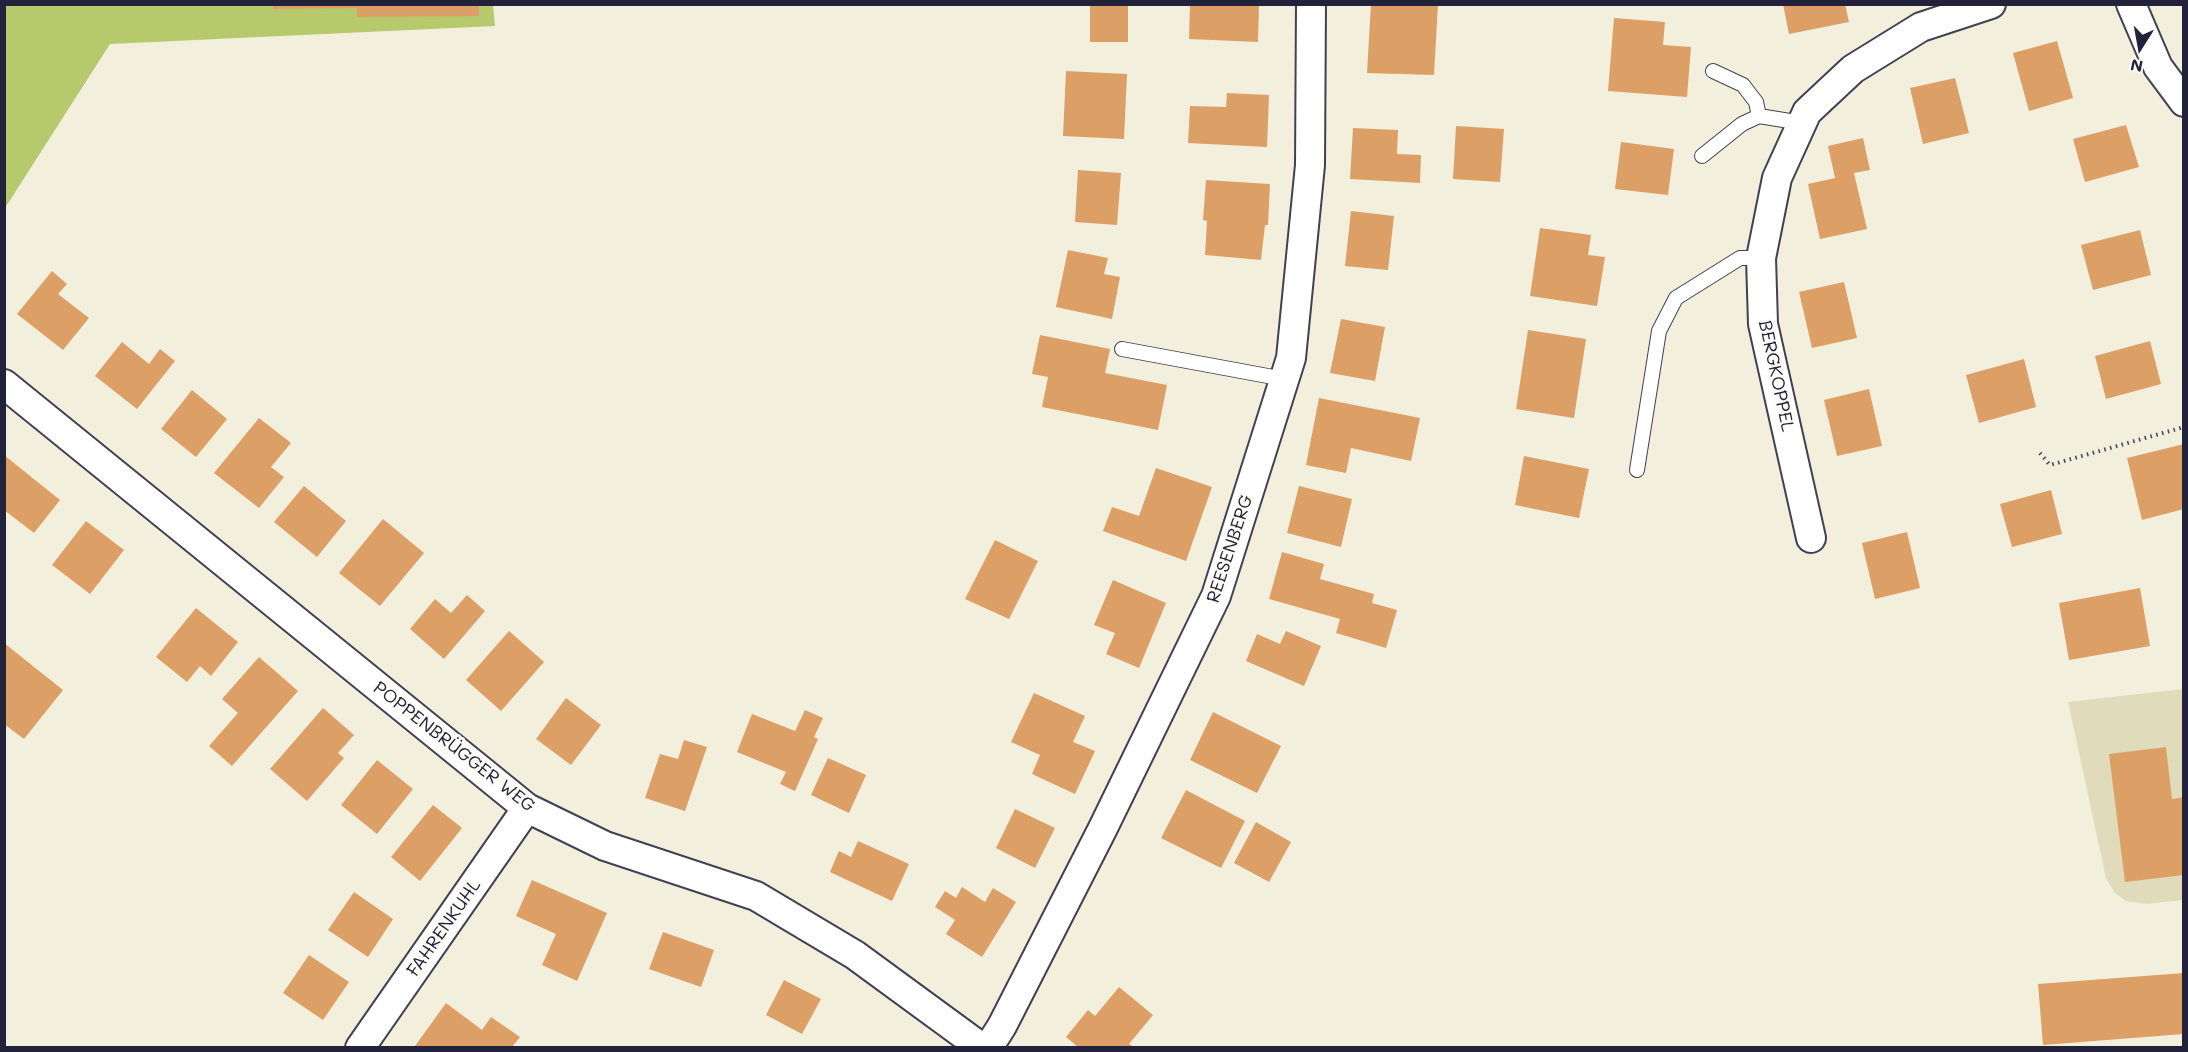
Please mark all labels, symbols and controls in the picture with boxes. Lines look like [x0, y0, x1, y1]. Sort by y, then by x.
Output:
north arrow [2110, 18, 2170, 78]
text: N [2129, 55, 2144, 78]
street label: BERGKOPPEL [1754, 318, 1798, 434]
street label: REESENBERG [1202, 492, 1258, 606]
street label: POPPENBRÜGGER WEG [369, 677, 539, 817]
street label: FAHRENKUHL [403, 875, 485, 981]

